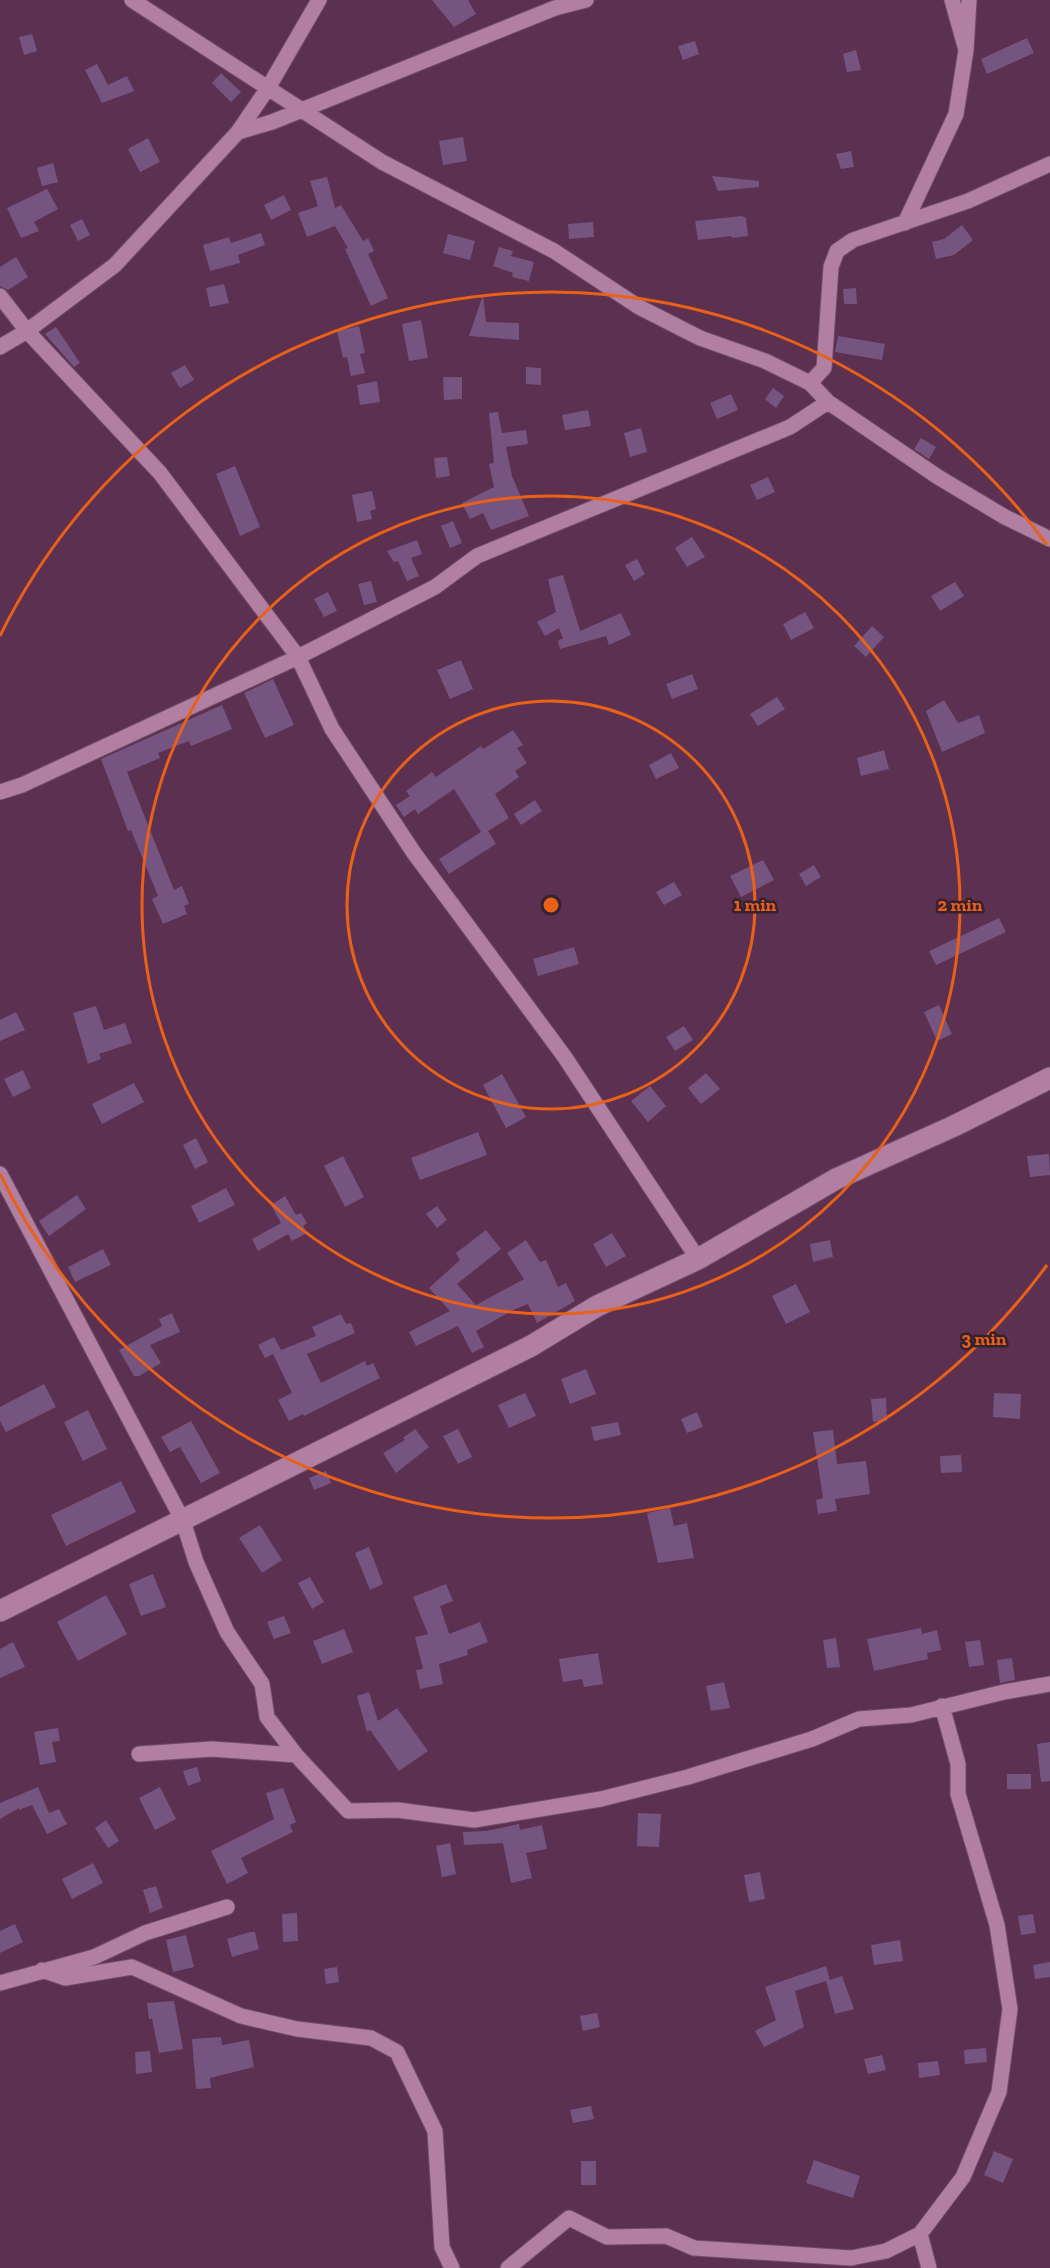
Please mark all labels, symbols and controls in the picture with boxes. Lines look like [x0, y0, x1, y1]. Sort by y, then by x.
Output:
text: 1 min [734, 894, 777, 916]
text: 2 min [938, 894, 983, 916]
centre of rings [541, 895, 561, 915]
text: 3 min [962, 1328, 1007, 1350]

